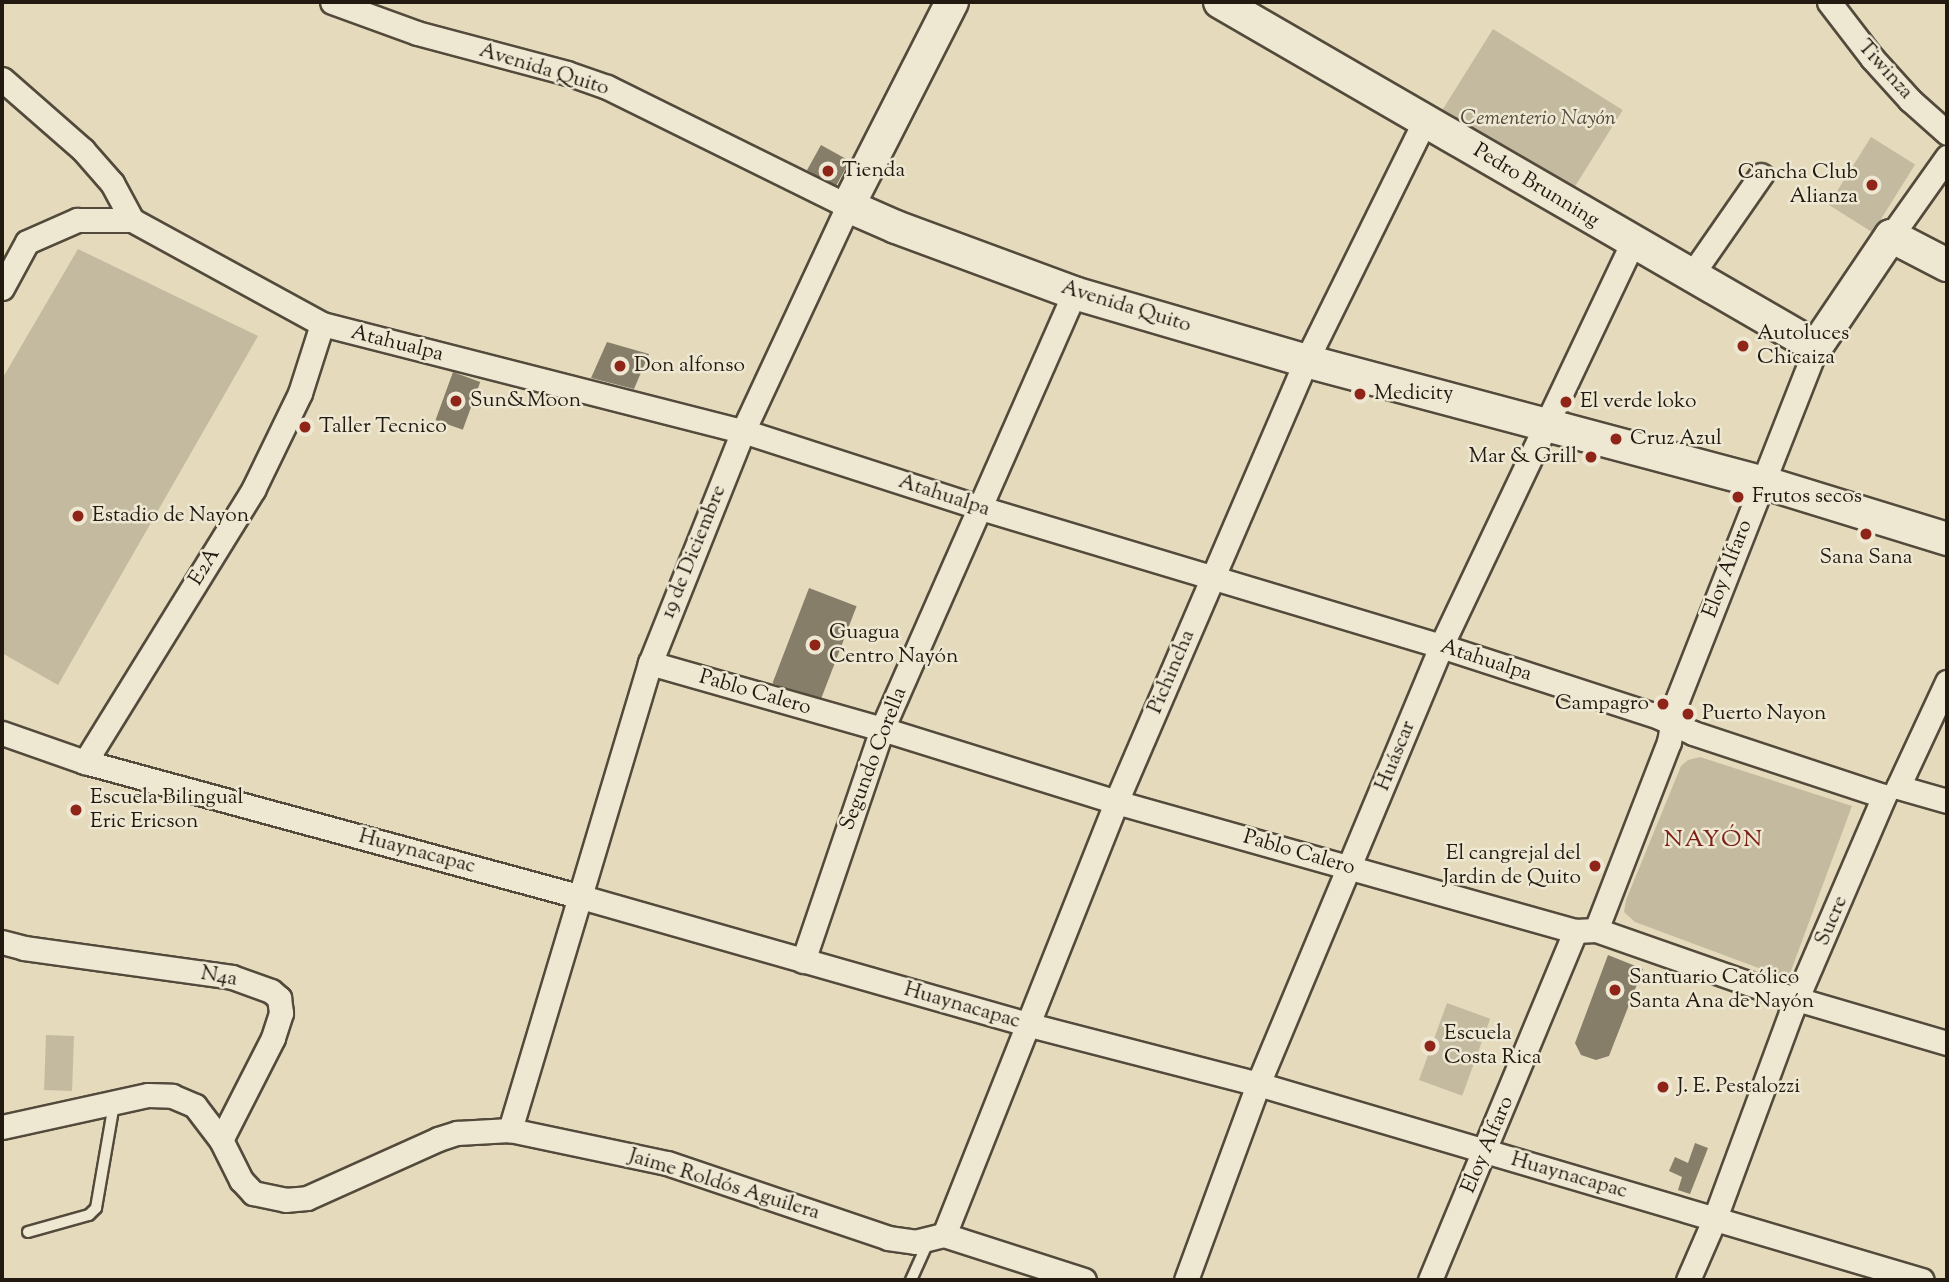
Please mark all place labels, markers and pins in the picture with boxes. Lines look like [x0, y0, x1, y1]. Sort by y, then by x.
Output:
place label: Tienda [842, 158, 905, 184]
place label: Cancha Club Alianza [1738, 160, 1858, 210]
marker: Tienda [820, 163, 836, 179]
marker: Cancha Club Alianza [1864, 177, 1880, 193]
place label: Autoluces Chicaiza [1757, 321, 1849, 371]
marker: Autoluces Chicaiza [1735, 338, 1751, 354]
place label: Don alfonso [634, 353, 745, 379]
marker: Don alfonso [612, 358, 628, 374]
place label: Medicity [1374, 381, 1453, 407]
marker: Medicity [1352, 386, 1368, 402]
place label: Sun&Moon [470, 388, 581, 414]
place label: El verde loko [1580, 389, 1697, 415]
marker: Sun&Moon [448, 393, 464, 409]
marker: El verde loko [1558, 394, 1574, 410]
place label: Taller Tecnico [319, 414, 447, 440]
marker: Taller Tecnico [297, 419, 313, 435]
place label: Cruz Azul [1630, 426, 1722, 452]
marker: Cruz Azul [1608, 431, 1624, 447]
place label: Mar & Grill [1469, 444, 1577, 470]
marker: Mar & Grill [1583, 449, 1599, 465]
place label: Frutos secos [1752, 484, 1862, 510]
marker: Frutos secos [1730, 489, 1746, 505]
place label: Estadio de Nayon [92, 503, 249, 529]
marker: Estadio de Nayon [70, 508, 86, 524]
marker: Sana Sana [1858, 526, 1874, 542]
place label: Sana Sana [1819, 545, 1913, 571]
place label: Guagua Centro Nayón [829, 620, 958, 670]
marker: Guagua Centro Nayón [807, 637, 823, 653]
place label: Campagro [1555, 691, 1649, 717]
marker: Campagro [1655, 696, 1671, 712]
place label: Puerto Nayon [1702, 701, 1826, 727]
marker: Puerto Nayon [1680, 706, 1696, 722]
place label: Escuela Bilingual Eric Ericson [90, 785, 243, 835]
marker: Escuela Bilingual Eric Ericson [68, 802, 84, 818]
place label: El cangrejal del Jardin de Quito [1443, 841, 1581, 891]
marker: El cangrejal del Jardin de Quito [1587, 858, 1603, 874]
place label: Santuario Católico Santa Ana de Nayón [1629, 965, 1814, 1015]
marker: Santuario Católico Santa Ana de Nayón [1607, 982, 1623, 998]
place label: Escuela Costa Rica [1444, 1021, 1542, 1071]
marker: Escuela Costa Rica [1422, 1038, 1438, 1054]
place label: J. E. Pestalozzi [1677, 1074, 1800, 1100]
marker: J. E. Pestalozzi [1655, 1079, 1671, 1095]

